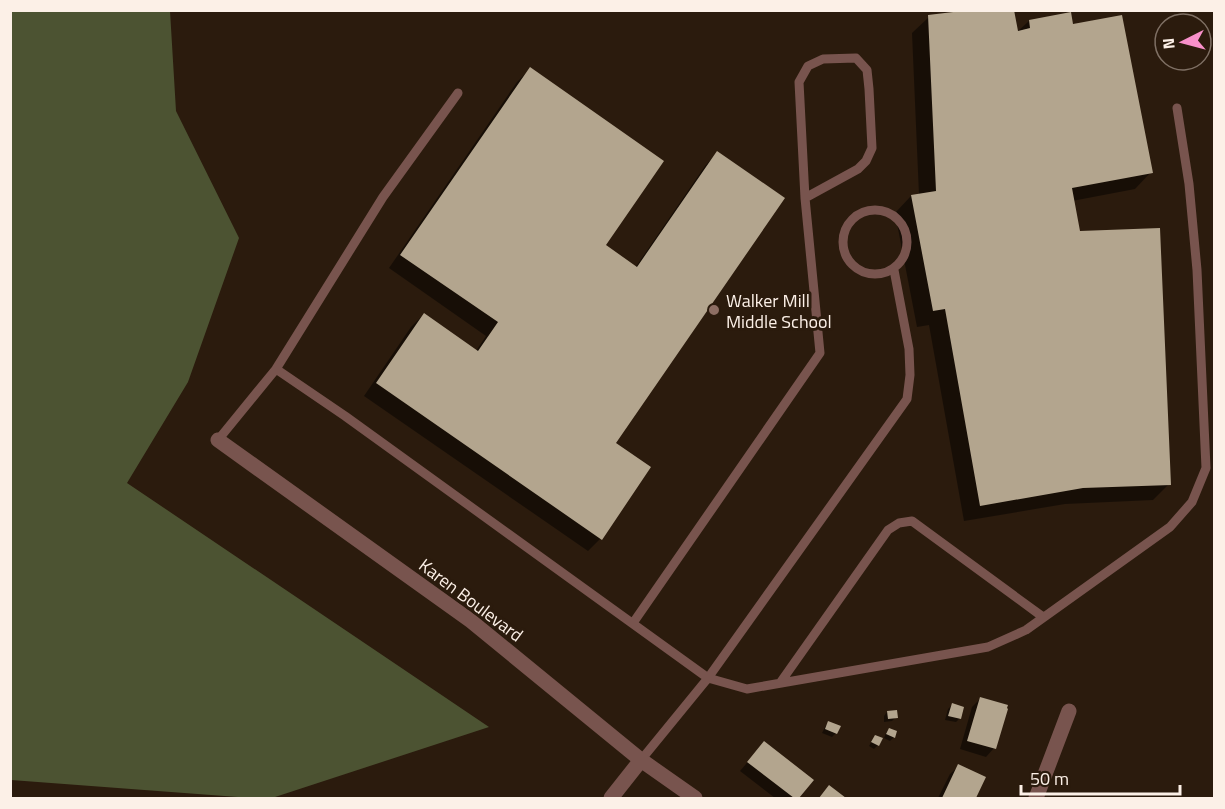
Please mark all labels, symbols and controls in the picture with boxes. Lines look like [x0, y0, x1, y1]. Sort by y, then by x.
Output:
north arrow [1153, 12, 1213, 72]
text: N [1156, 37, 1181, 50]
place label: Walker Mill Middle School [726, 287, 832, 335]
marker: Walker Mill Middle School [707, 303, 721, 317]
street label: Karen Boulevard [413, 552, 529, 648]
scale bar [1021, 758, 1180, 796]
text: 50 m [1030, 765, 1069, 792]

